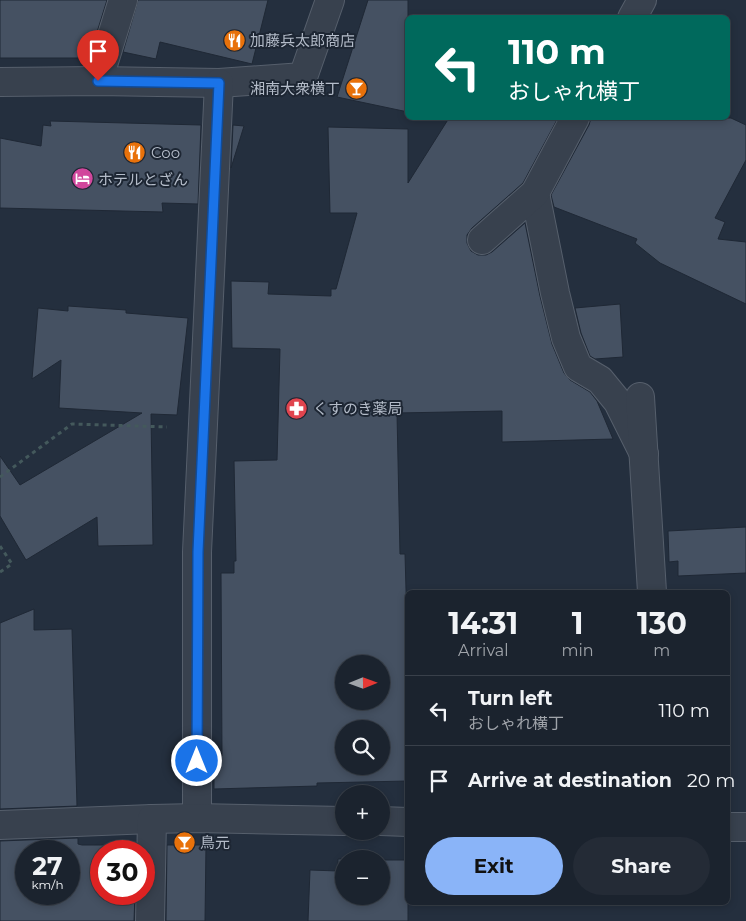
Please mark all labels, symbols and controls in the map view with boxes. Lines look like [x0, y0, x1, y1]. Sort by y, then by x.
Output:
restaurant icon: 加藤兵太郎商店 [222, 28, 246, 52]
pin [77, 30, 119, 81]
text: 110 m [508, 30, 606, 73]
place label: 加藤兵太郎商店 [250, 31, 355, 50]
icon: left [425, 35, 490, 100]
icon: arrive [84, 37, 112, 65]
bar icon: 湘南大衆横丁 [344, 76, 368, 100]
text: おしゃれ横丁 [508, 78, 640, 105]
place label: 湘南大衆横丁 [250, 79, 340, 98]
restaurant icon: Coo [123, 140, 147, 164]
place label: Coo [151, 143, 180, 162]
hotel icon: ホテルとざん [70, 167, 94, 191]
place label: ホテルとざん [98, 170, 188, 189]
pharmacy icon: くすのき薬局 [285, 396, 309, 420]
place label: くすのき薬局 [313, 399, 403, 418]
text: 14:31 [448, 605, 518, 642]
text: 1 [572, 605, 583, 642]
text: 130 [637, 605, 687, 642]
text: Arrival [458, 641, 509, 660]
text: min [562, 641, 594, 660]
text: m [653, 641, 670, 660]
north arrow [335, 655, 390, 710]
map controls [335, 655, 390, 905]
text: Turn left [468, 687, 553, 710]
icon: left [425, 697, 453, 725]
text: 110 m [659, 699, 710, 722]
text: おしゃれ横丁 [468, 714, 564, 733]
button: search [335, 720, 390, 775]
position arrow [170, 734, 222, 786]
icon: arrive [425, 767, 453, 795]
text: Arrive at destination [468, 769, 672, 792]
text: 20 m [687, 769, 735, 792]
button: + [335, 785, 390, 840]
bar icon: 鳥元 [172, 830, 196, 854]
place label: 鳥元 [200, 833, 230, 852]
button: Exit [425, 837, 563, 895]
button: Share [573, 837, 710, 895]
speed limit sign: 30 [90, 840, 155, 905]
button: − [335, 850, 390, 905]
text: 27 [32, 851, 63, 881]
text: km/h [31, 877, 64, 892]

